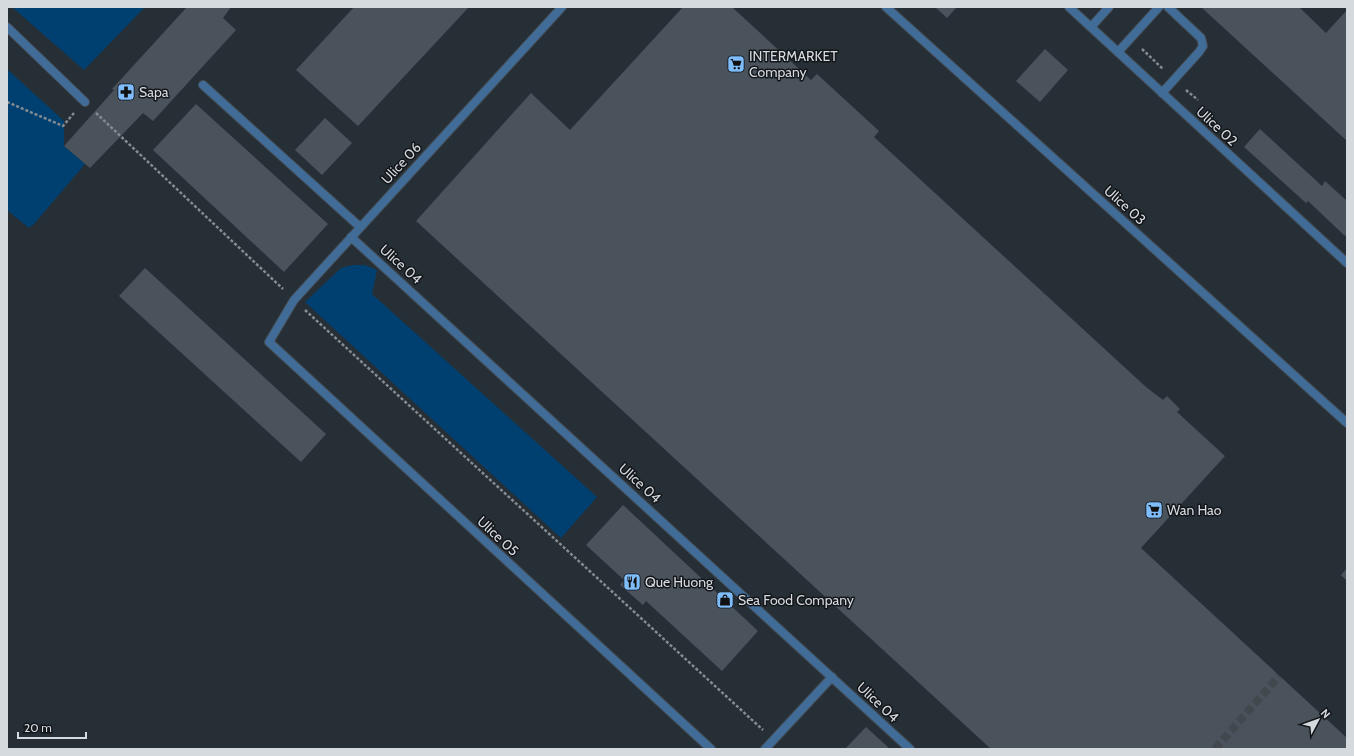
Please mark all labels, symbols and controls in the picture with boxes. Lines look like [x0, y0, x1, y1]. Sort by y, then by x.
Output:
place label: INTERMARKET Company [749, 47, 838, 81]
supermarket icon: INTERMARKET Company [726, 54, 746, 74]
pharmacy icon: Sapa [116, 82, 136, 102]
place label: Sapa [139, 83, 169, 101]
street label: Ulice 02 [1193, 102, 1241, 150]
street label: Ulice 06 [377, 138, 425, 188]
street label: Ulice 03 [1100, 182, 1150, 228]
street label: Ulice 04 [376, 240, 426, 288]
street label: Ulice 04 [615, 459, 665, 507]
supermarket icon: Wan Hao [1144, 500, 1164, 520]
place label: Wan Hao [1167, 501, 1222, 519]
street label: Ulice 05 [474, 512, 522, 560]
restaurant icon: Que Huong [622, 572, 642, 592]
place label: Que Huong [645, 573, 714, 591]
shop icon: Sea Food Company [715, 590, 735, 610]
place label: Sea Food Company [738, 591, 854, 609]
street label: Ulice 04 [853, 678, 903, 726]
north arrow [1298, 700, 1338, 740]
text: N [1318, 706, 1333, 721]
scale bar [18, 714, 86, 740]
text: 20 m [24, 720, 52, 735]

